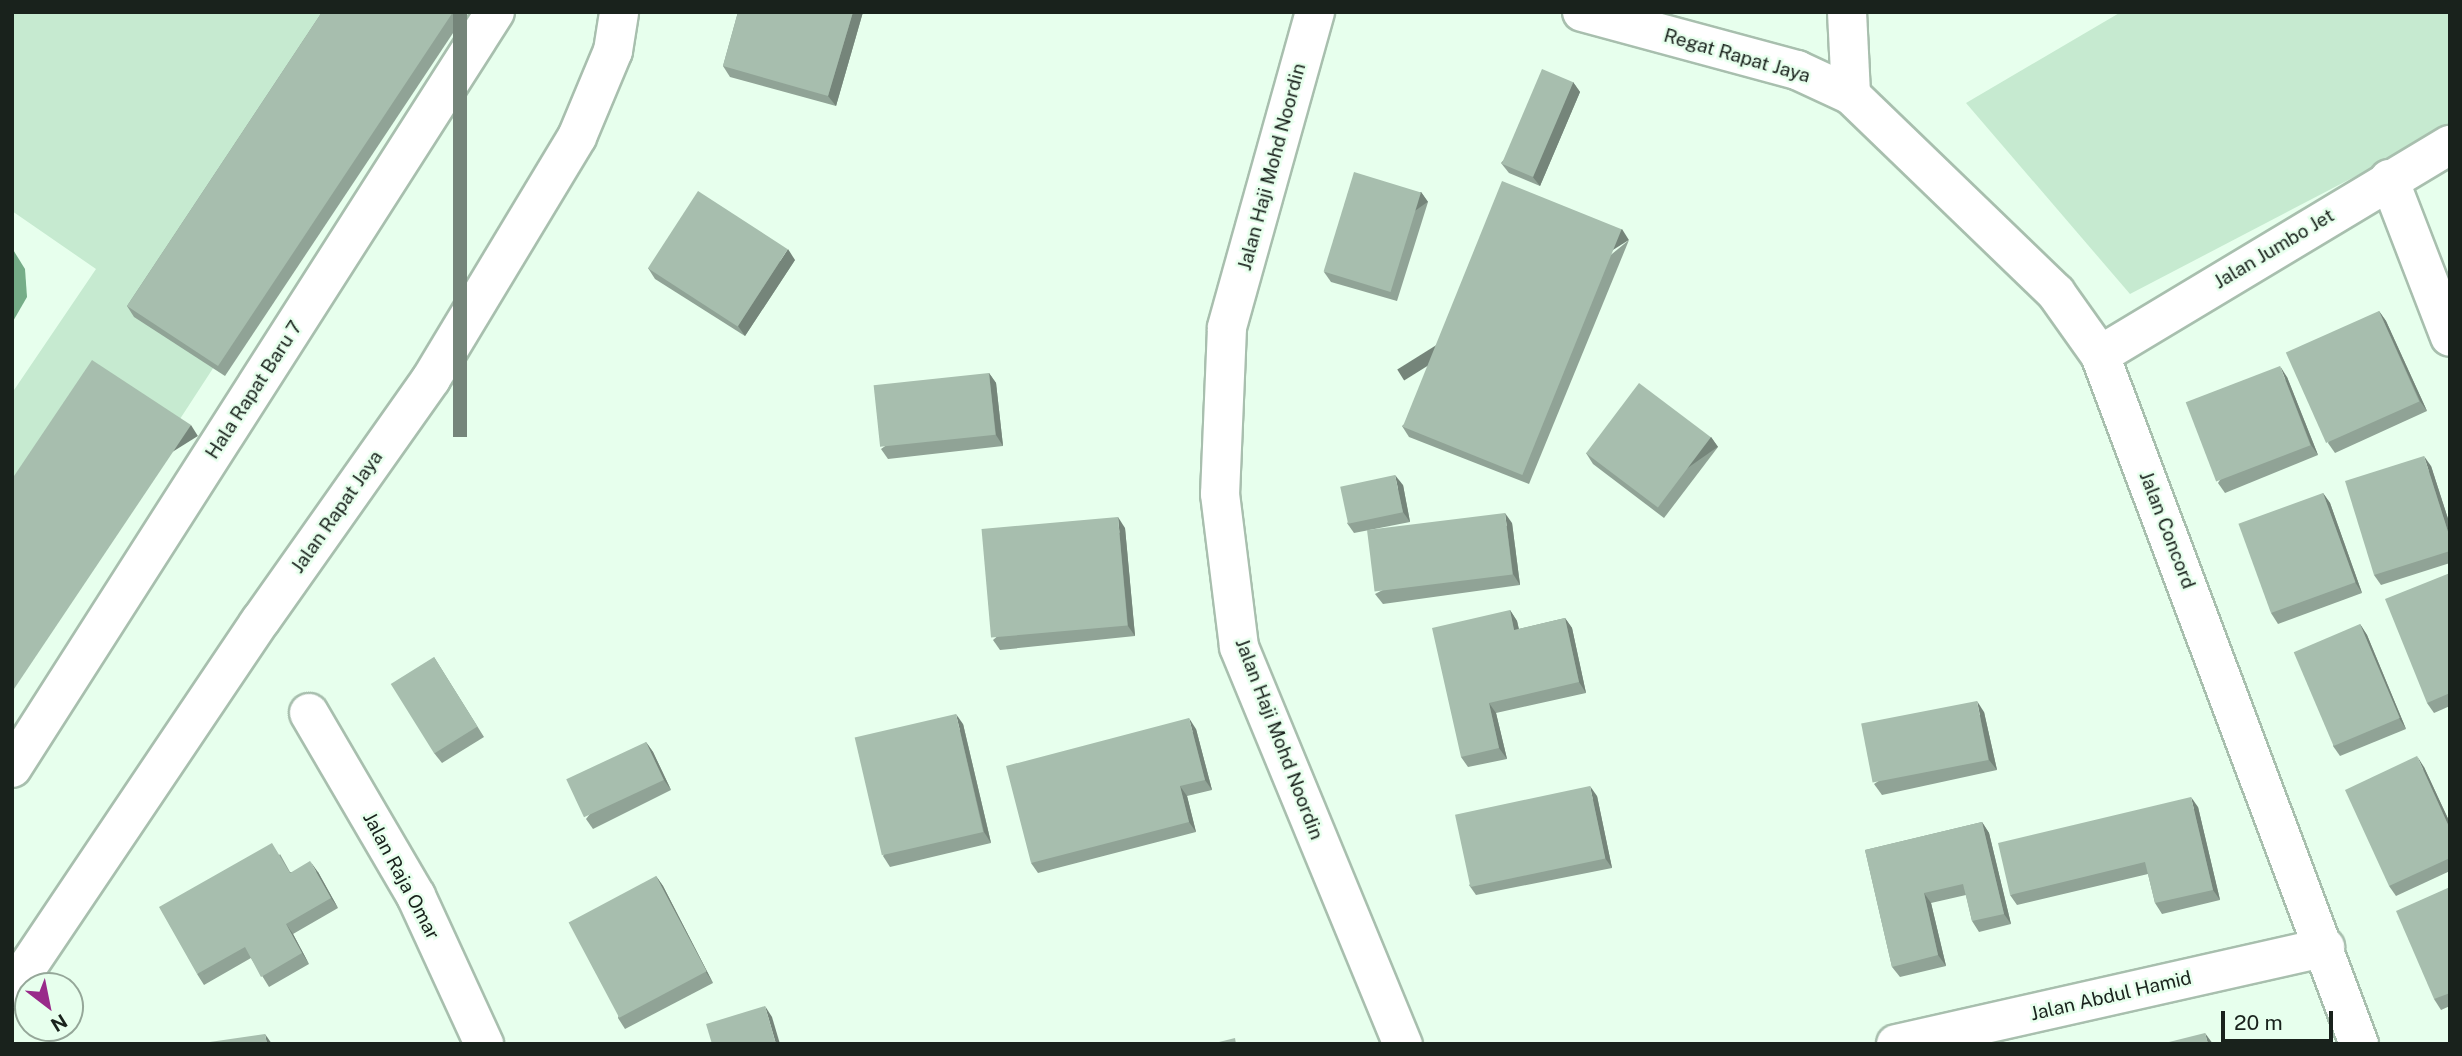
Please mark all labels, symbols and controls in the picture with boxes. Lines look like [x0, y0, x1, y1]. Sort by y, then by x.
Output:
street label: Regat Rapat Jaya [1661, 24, 1813, 88]
street label: Jalan Haji Mohd Noordin [1233, 61, 1311, 273]
street label: Jalan Jumbo Jet [2210, 204, 2338, 294]
street label: Hala Rapat Baru 7 [201, 317, 307, 463]
street label: Jalan Rapat Jaya [286, 446, 388, 578]
street label: Jalan Concord [2134, 468, 2200, 592]
street label: Jalan Haji Mohd Noordin [1230, 635, 1328, 843]
street label: Jalan Raja Omar [358, 808, 444, 944]
street label: Jalan Abdul Hamid [2028, 966, 2194, 1026]
north arrow [14, 972, 84, 1042]
scale bar [2224, 996, 2336, 1040]
text: N [47, 1010, 71, 1036]
text: 20 m [2234, 1010, 2283, 1035]

